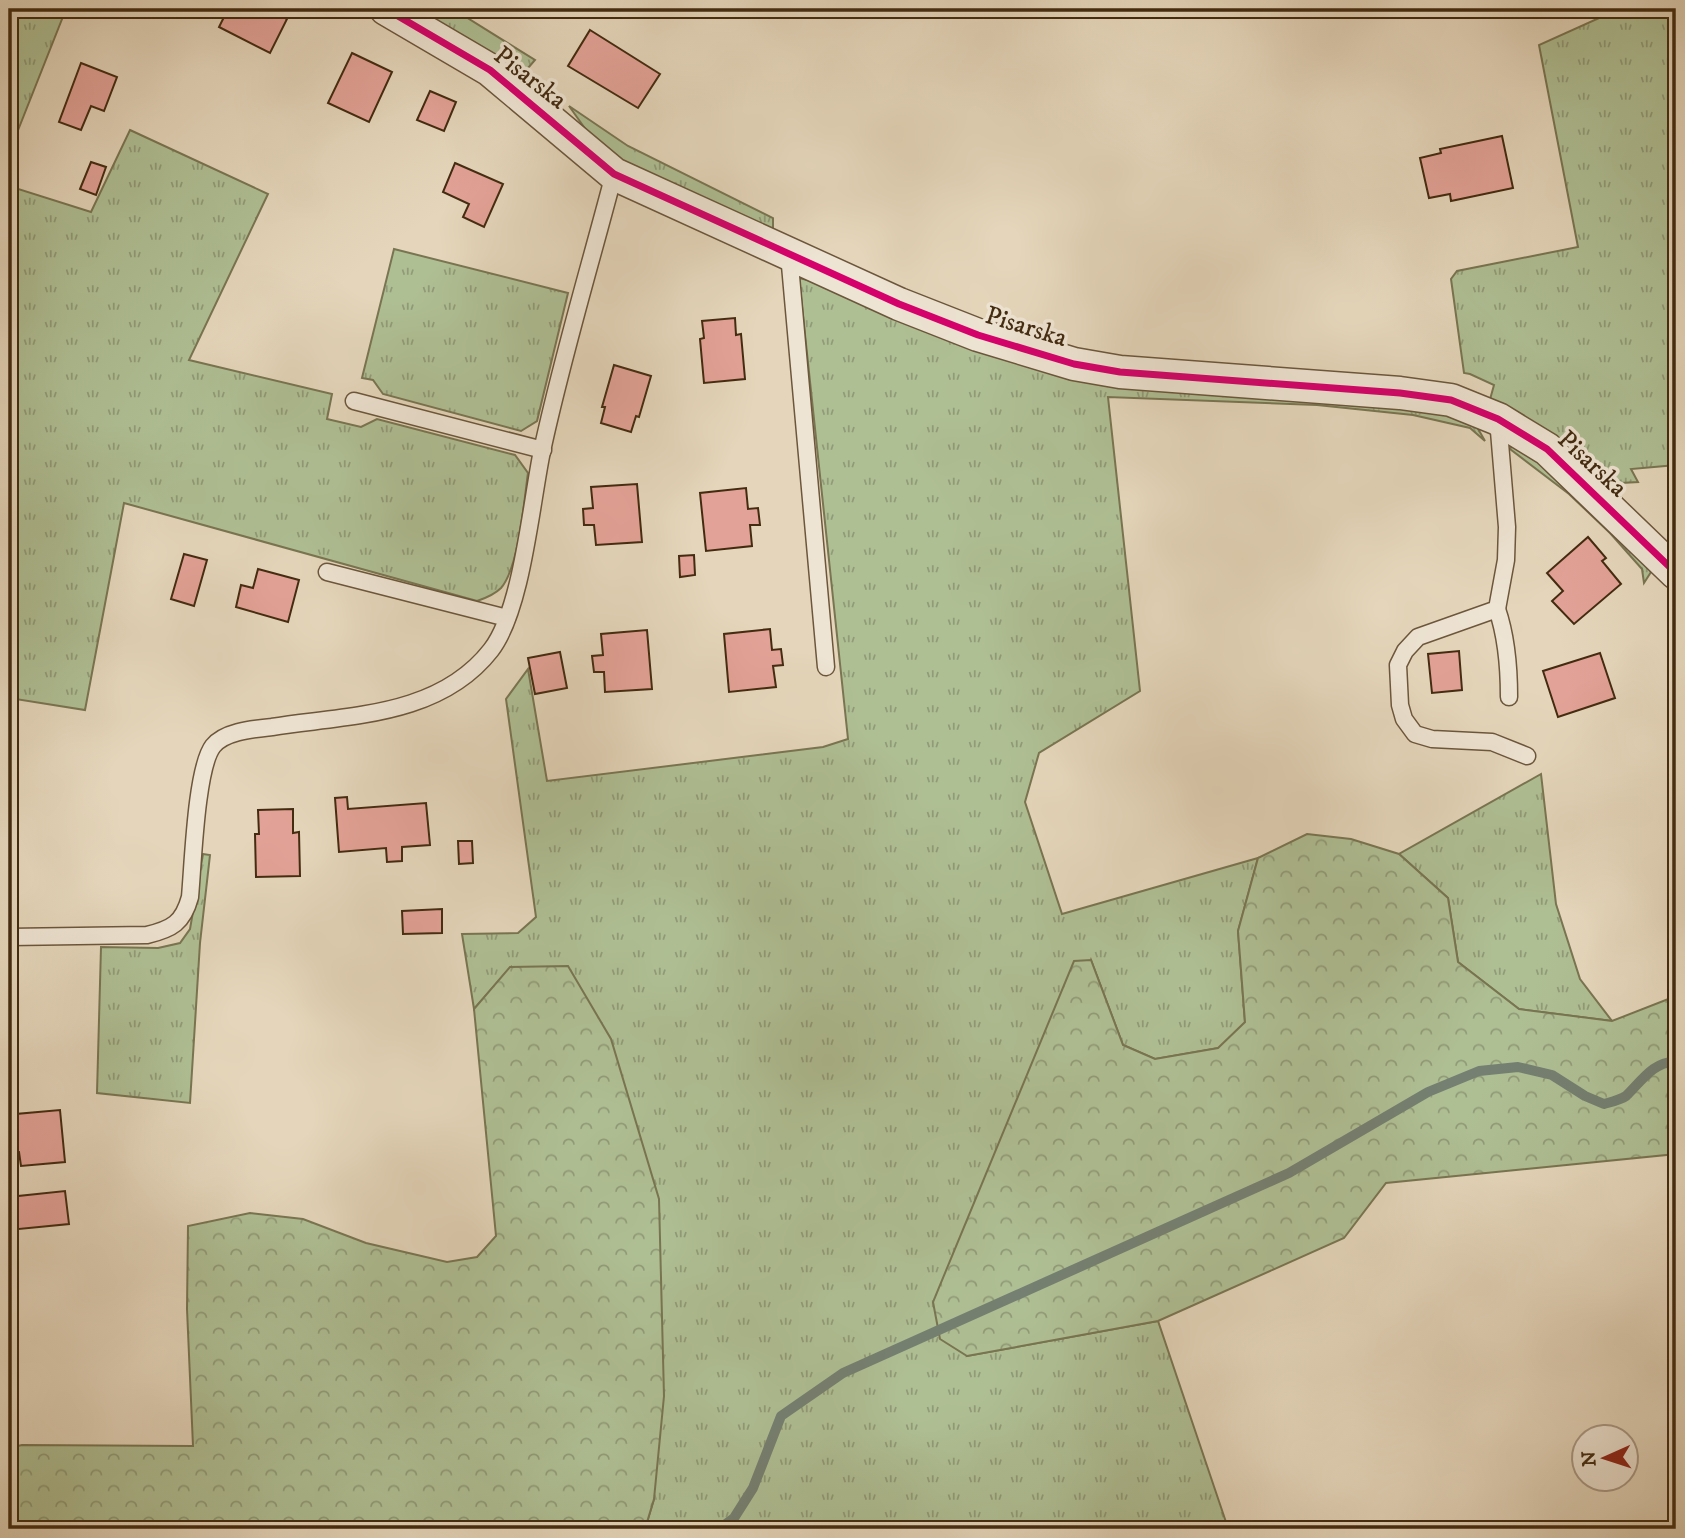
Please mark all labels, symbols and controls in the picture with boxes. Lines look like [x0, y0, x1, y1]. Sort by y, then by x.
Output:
street label: Pisarska [487, 39, 573, 117]
street label: Pisarska [981, 299, 1071, 355]
street label: Pisarska [1550, 423, 1634, 505]
north arrow [1570, 1422, 1640, 1492]
text: N [1578, 1450, 1601, 1467]

